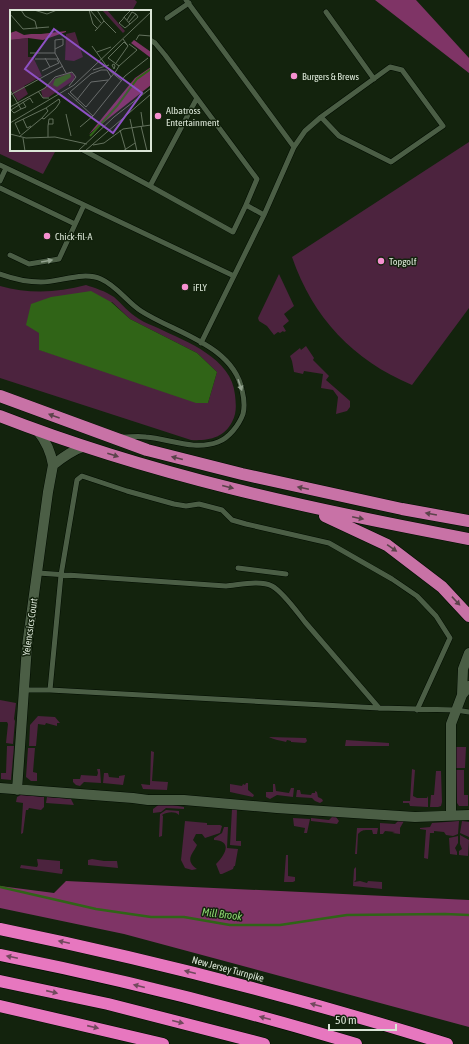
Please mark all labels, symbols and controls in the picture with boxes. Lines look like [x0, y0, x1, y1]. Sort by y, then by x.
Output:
inset map [10, 10, 151, 151]
marker: Burgers & Brews [289, 71, 299, 81]
place label: Burgers & Brews [302, 71, 359, 82]
place label: Albatross Entertainment [166, 105, 220, 128]
marker: Albatross Entertainment [153, 111, 163, 121]
marker: Chick-fil-A [42, 231, 52, 241]
place label: Chick-fil-A [55, 231, 92, 242]
marker: Topgolf [376, 256, 386, 266]
place label: Topgolf [389, 256, 417, 267]
one-way arrow [41, 257, 53, 263]
marker: iFLY [180, 282, 190, 292]
place label: iFLY [193, 282, 208, 293]
one-way arrow [237, 379, 243, 391]
one-way arrow [48, 413, 60, 419]
one-way arrow [108, 453, 120, 459]
one-way arrow [171, 454, 183, 460]
one-way arrow [222, 484, 234, 490]
one-way arrow [297, 484, 310, 490]
one-way arrow [425, 511, 437, 517]
one-way arrow [352, 515, 364, 521]
one-way arrow [386, 544, 397, 552]
one-way arrow [451, 596, 460, 606]
street label: Yelencsics Court [21, 597, 40, 657]
water label: Mill Brook [201, 906, 243, 922]
one-way arrow [58, 939, 70, 945]
one-way arrow [6, 954, 18, 960]
street label: New Jersey Turnpike [191, 954, 266, 984]
one-way arrow [184, 969, 196, 975]
one-way arrow [133, 983, 145, 989]
one-way arrow [46, 989, 58, 995]
one-way arrow [310, 1002, 322, 1008]
scale bar [329, 1006, 396, 1032]
text: 50 m [335, 1013, 357, 1027]
one-way arrow [259, 1015, 271, 1021]
one-way arrow [172, 1019, 184, 1025]
one-way arrow [87, 1024, 99, 1030]

